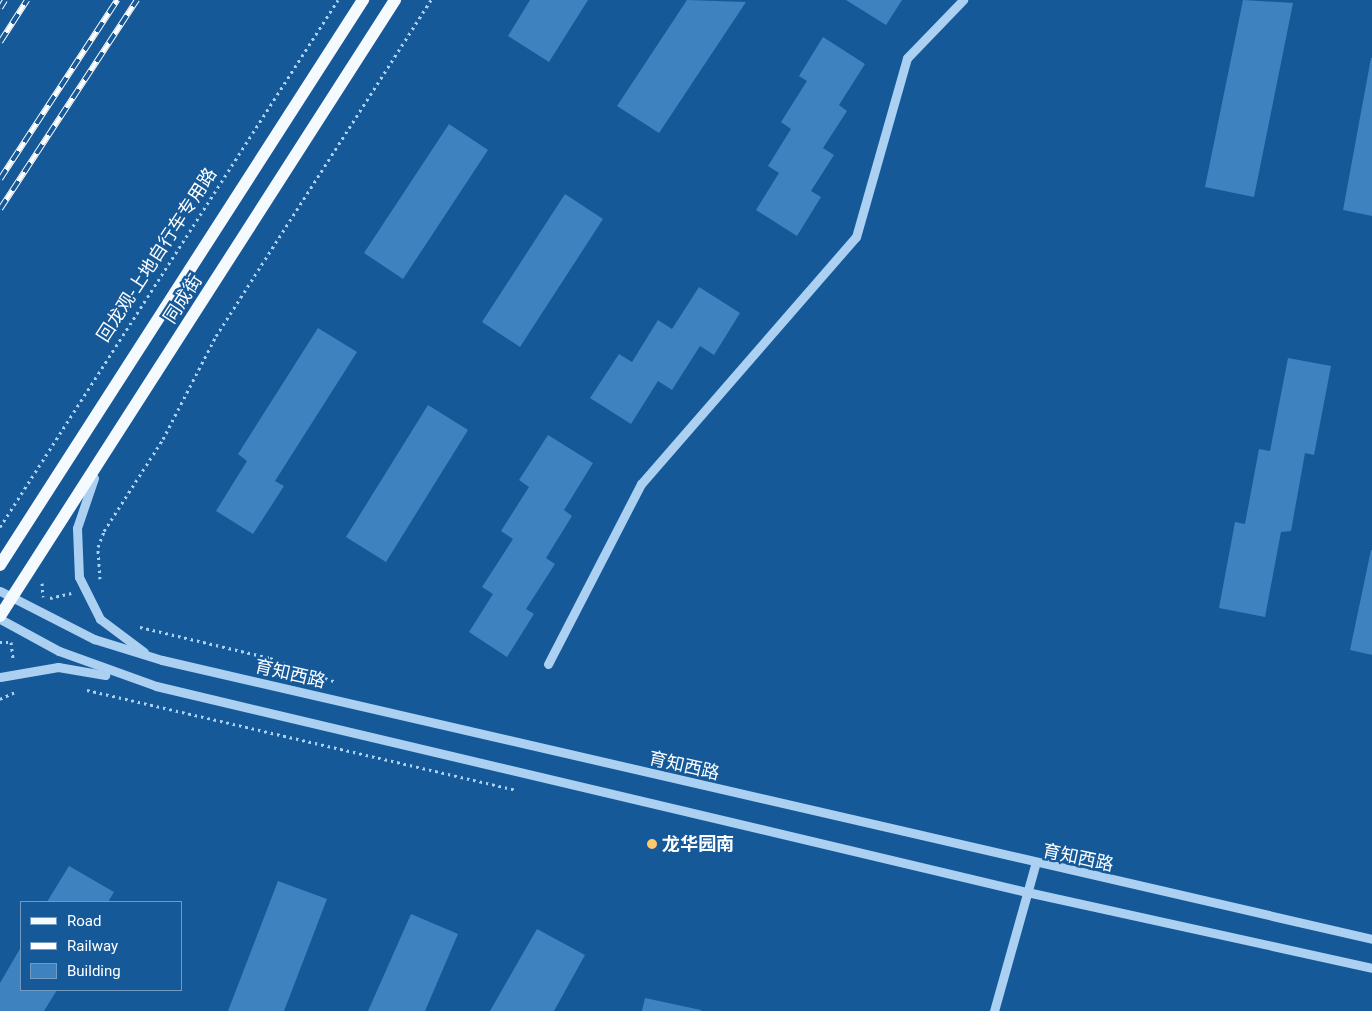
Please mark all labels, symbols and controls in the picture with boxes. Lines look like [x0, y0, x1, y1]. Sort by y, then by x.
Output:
street label: 回龙观-上地自行车专用路 [93, 164, 221, 346]
street label: 同成街 [159, 270, 207, 328]
street label: 育知西路 [252, 655, 328, 693]
street label: 育知西路 [646, 747, 722, 785]
place label: 龙华园南 [662, 833, 734, 855]
marker: 龙华园南 [646, 838, 658, 850]
street label: 育知西路 [1041, 840, 1115, 876]
legend [20, 901, 182, 991]
text: Road [67, 912, 101, 930]
text: Railway [67, 937, 118, 955]
text: Building [67, 962, 121, 980]

